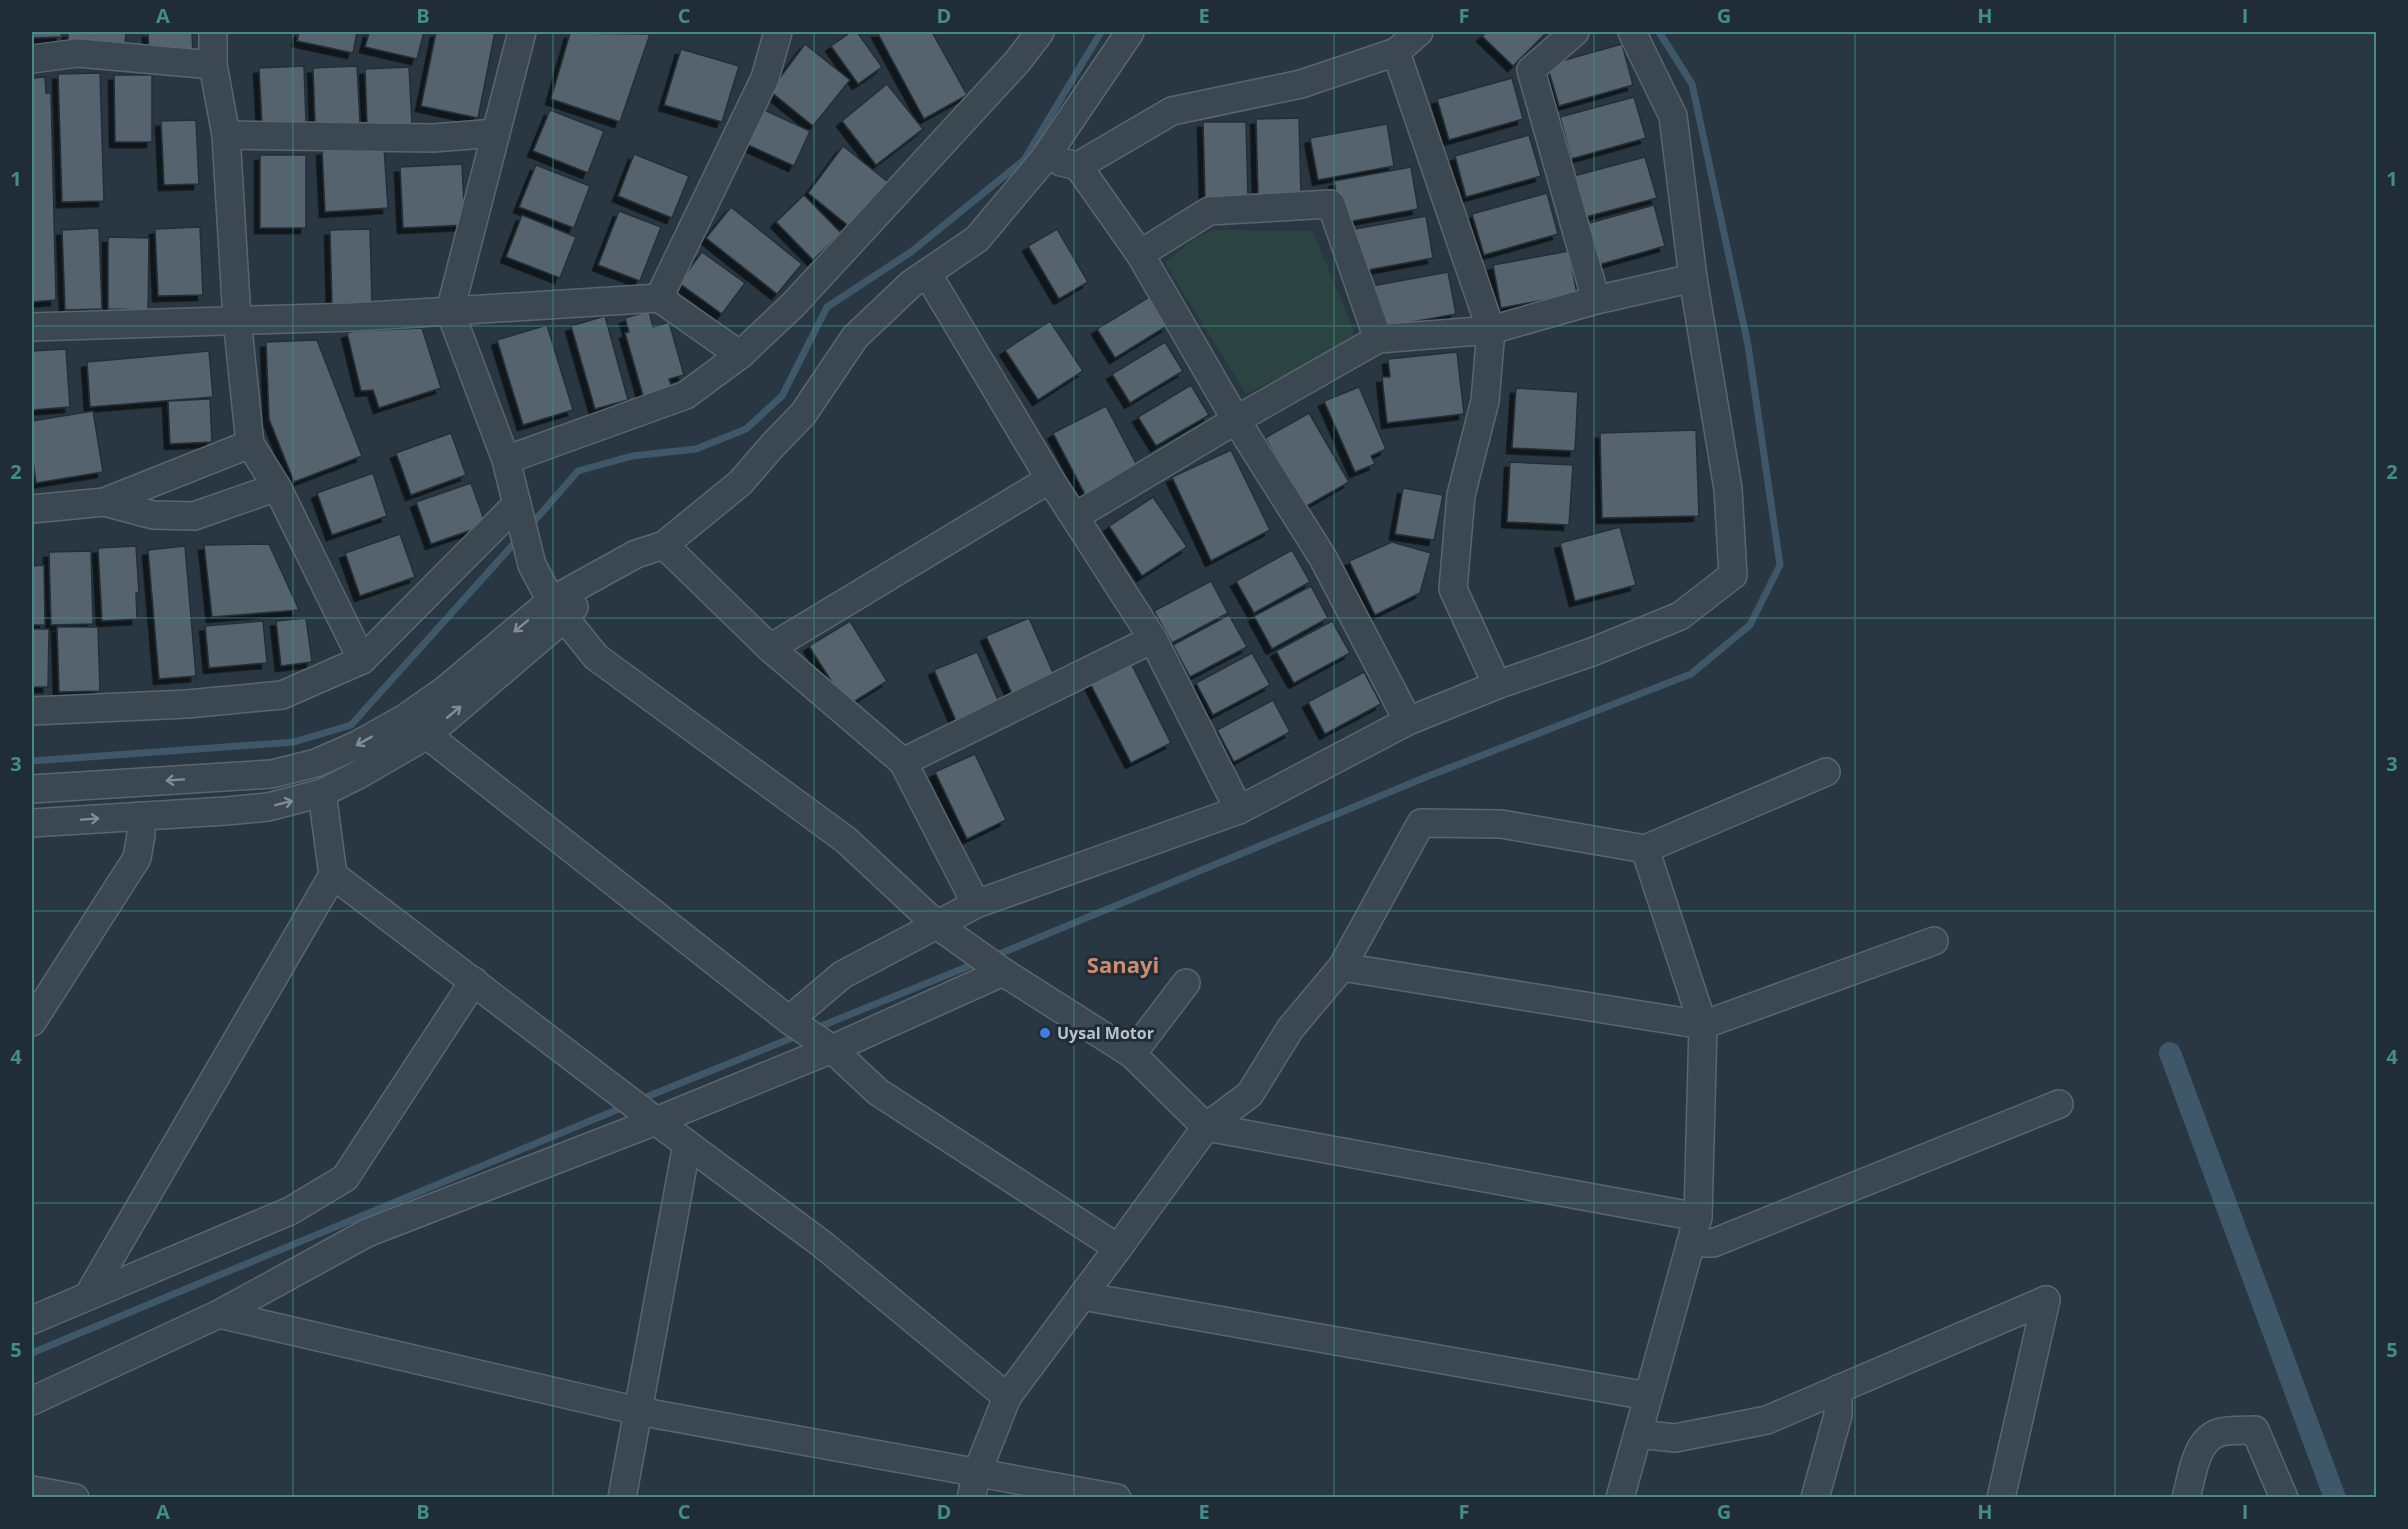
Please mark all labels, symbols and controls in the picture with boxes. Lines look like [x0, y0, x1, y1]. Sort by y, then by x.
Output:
text: A [156, 2, 170, 29]
text: B [416, 2, 430, 29]
text: C [678, 2, 691, 29]
text: D [937, 2, 951, 29]
text: E [1198, 2, 1210, 29]
text: F [1459, 2, 1469, 29]
text: G [1717, 2, 1731, 29]
text: H [1977, 2, 1993, 29]
text: I [2242, 2, 2248, 29]
text: 1 [10, 165, 22, 192]
text: 1 [2386, 165, 2398, 192]
text: 2 [10, 458, 22, 485]
text: 2 [2386, 458, 2398, 485]
one-way arrow [514, 619, 529, 633]
one-way arrow [446, 705, 461, 719]
one-way arrow [356, 735, 373, 747]
text: 3 [10, 750, 22, 777]
text: 3 [2386, 750, 2398, 777]
one-way arrow [166, 775, 186, 786]
one-way arrow [274, 796, 293, 808]
one-way arrow [79, 814, 99, 825]
district label: Sanayi [1087, 949, 1159, 979]
place label: Uysal Motor [1057, 1022, 1154, 1044]
marker: Uysal Motor [1038, 1026, 1052, 1040]
text: 4 [10, 1043, 22, 1070]
text: 4 [2386, 1043, 2398, 1070]
text: 5 [10, 1336, 22, 1363]
text: 5 [2386, 1336, 2398, 1363]
text: A [156, 1498, 170, 1525]
text: B [416, 1498, 430, 1525]
text: C [678, 1498, 691, 1525]
text: D [937, 1498, 951, 1525]
text: E [1198, 1498, 1210, 1525]
text: F [1459, 1498, 1469, 1525]
text: G [1717, 1498, 1731, 1525]
text: H [1977, 1498, 1993, 1525]
text: I [2242, 1498, 2248, 1525]

